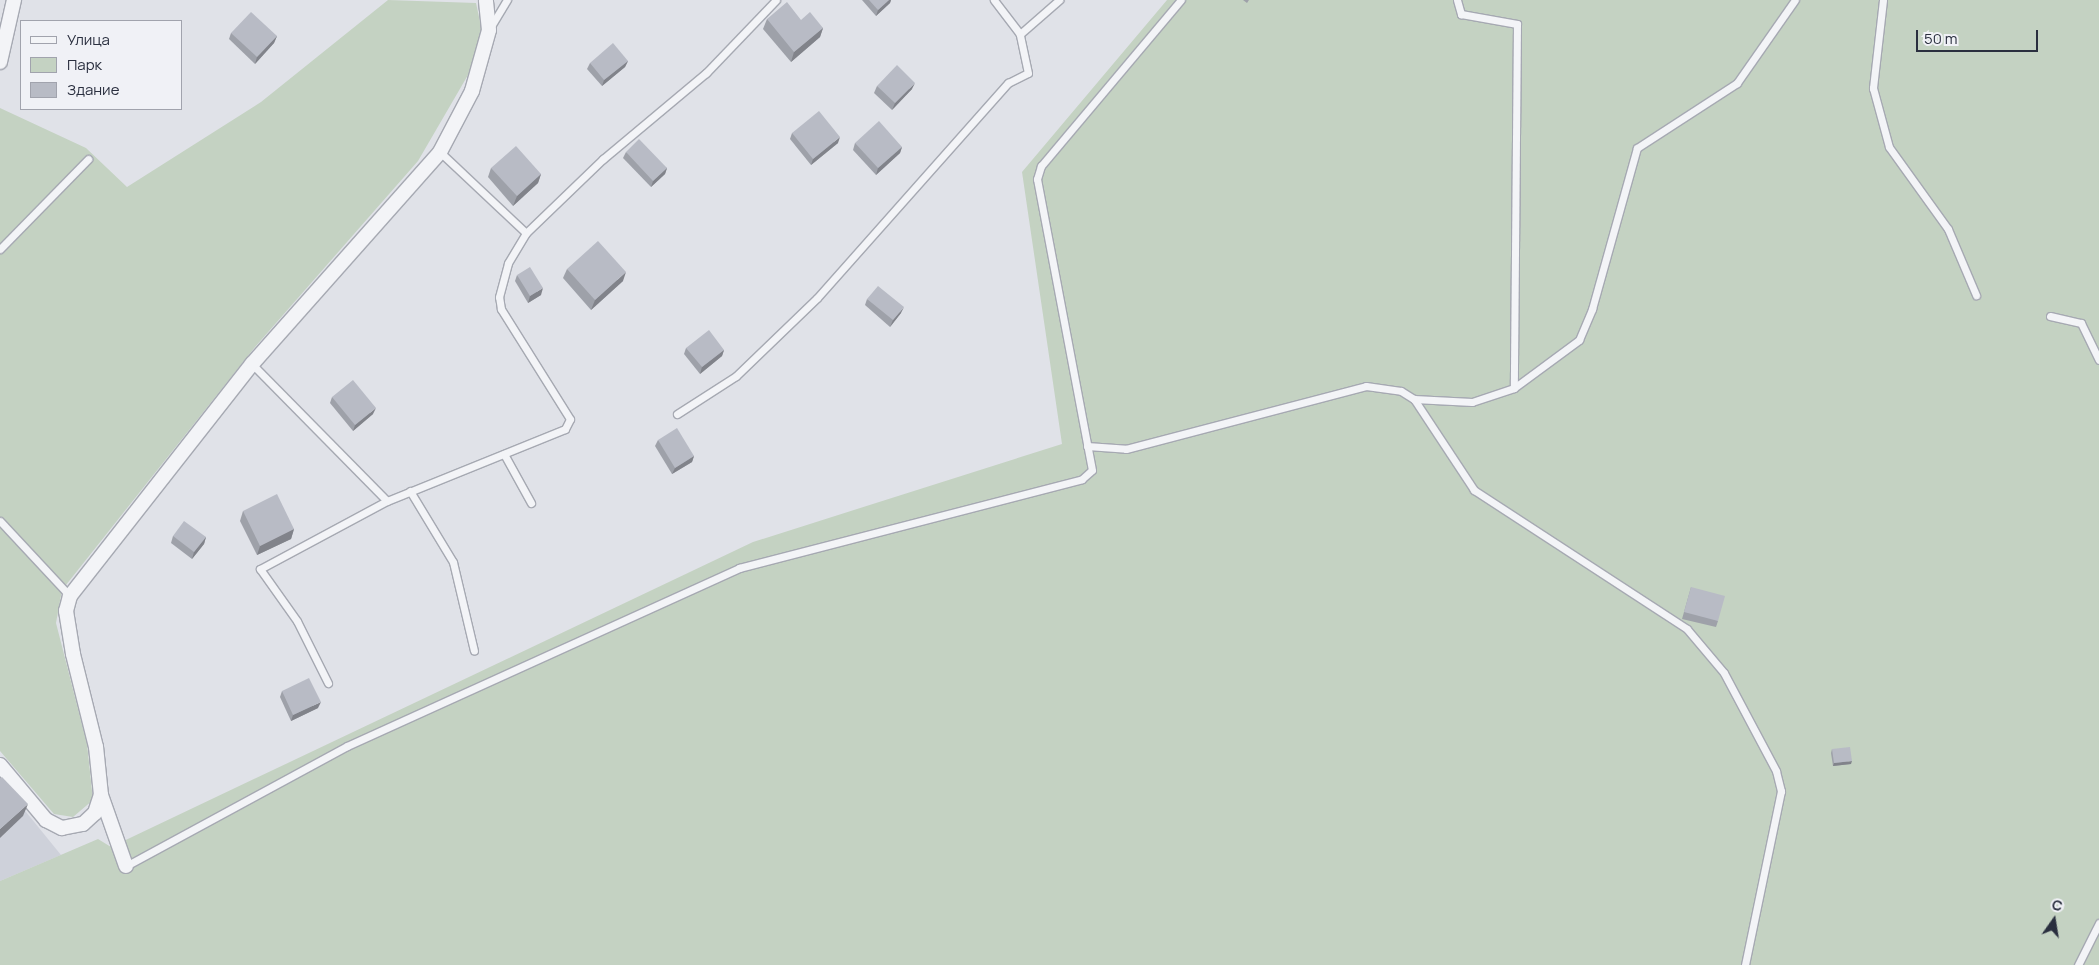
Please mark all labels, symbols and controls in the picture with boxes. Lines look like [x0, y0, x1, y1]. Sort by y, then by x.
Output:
legend [20, 20, 182, 110]
scale bar [1919, 20, 2042, 52]
text: 50 m [1924, 28, 1958, 49]
text: Улица [67, 29, 110, 50]
text: Парк [67, 54, 102, 75]
text: Здание [67, 79, 119, 100]
text: С [2050, 894, 2065, 915]
north arrow [2029, 895, 2079, 945]

